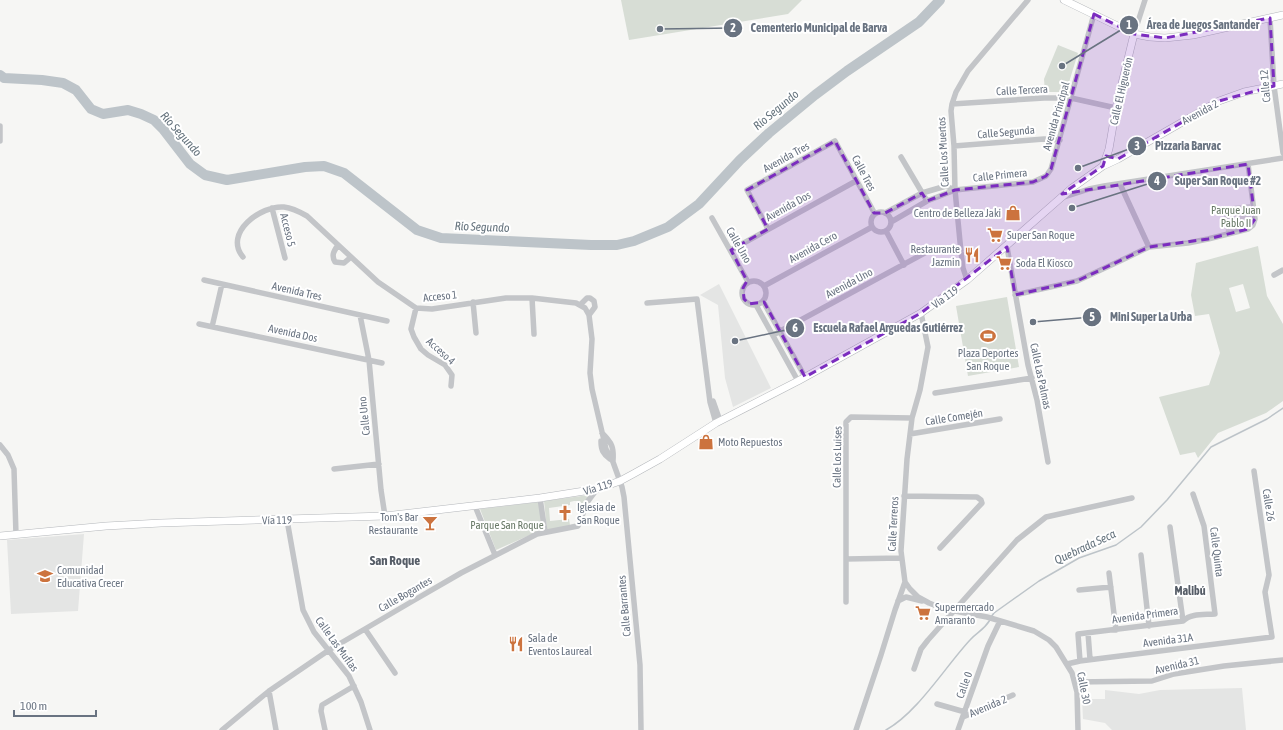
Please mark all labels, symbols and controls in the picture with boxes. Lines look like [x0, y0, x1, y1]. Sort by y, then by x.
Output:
callout: Área de Juegos Santander [1119, 13, 1268, 37]
callout: Cementerio Municipal de Barva [723, 16, 896, 40]
text: Área de Juegos Santander [1146, 17, 1260, 32]
text: 1 [1126, 18, 1132, 32]
text: 2 [730, 21, 736, 35]
text: Cementerio Municipal de Barva [751, 21, 888, 35]
street label: Calle El Higuerón [1107, 56, 1135, 126]
street label: Calle 12 [1258, 69, 1272, 103]
street label: Avenida Principal [1040, 80, 1072, 152]
street label: Calle Tercera [996, 83, 1048, 97]
water label: Río Segundo [750, 87, 802, 133]
street label: Avenida 2 [1180, 97, 1220, 127]
water label: Río Segundo [157, 109, 205, 159]
street label: Calle Los Muertos [935, 117, 951, 187]
street label: Calle Segunda [977, 124, 1035, 140]
callout: Pizzaria Barvac [1127, 134, 1229, 158]
street label: Avenida Tres [761, 139, 811, 175]
text: 3 [1134, 139, 1140, 153]
text: Pizzaria Barvac [1155, 139, 1222, 153]
street label: Calle Tres [850, 153, 878, 193]
street label: Calle Primera [972, 166, 1028, 184]
callout: Super San Roque #2 [1147, 169, 1269, 193]
text: 4 [1153, 174, 1160, 188]
text: Super San Roque #2 [1175, 174, 1262, 188]
street label: Avenida Dos [763, 189, 813, 223]
shop icon: Centro de Belleza Jaki [1004, 204, 1022, 222]
park label: Parque Juan Pablo II [1211, 204, 1261, 229]
place label: Centro de Belleza Jaki [914, 207, 1001, 219]
street label: Acceso 5 [278, 212, 298, 248]
water label: Río Segundo [454, 219, 510, 235]
street label: Calle Uno [724, 225, 754, 265]
supermarket icon: Super San Roque [986, 226, 1004, 244]
street label: Avenida Cero [787, 229, 839, 265]
place label: Super San Roque [1007, 229, 1075, 241]
place label: Restaurante Jazmin [911, 243, 960, 268]
restaurant icon: Restaurante Jazmin [963, 246, 981, 264]
supermarket icon: Soda El Kiosco [995, 254, 1013, 272]
place label: Soda El Kiosco [1016, 257, 1073, 269]
street label: Avenida Uno [823, 266, 875, 300]
street label: Avenida Tres [271, 279, 323, 303]
street label: Vía 119 [929, 283, 961, 311]
street label: Acceso 1 [422, 288, 458, 304]
callout: Mini Super La Urba [1082, 305, 1200, 329]
text: 5 [1089, 310, 1095, 324]
text: Mini Super La Urba [1110, 310, 1192, 324]
callout: Escuela Rafael Arguedas Gutiérrez [785, 316, 971, 340]
text: 6 [792, 321, 798, 335]
text: Escuela Rafael Arguedas Gutiérrez [813, 321, 963, 335]
street label: Avenida Dos [267, 322, 319, 344]
sports icon: Plaza Deportes San Roque [979, 327, 997, 345]
street label: Acceso 4 [424, 335, 458, 367]
street label: Calle Las Palmas [1028, 342, 1054, 410]
place label: Plaza Deportes San Roque [958, 347, 1018, 372]
street label: Calle Uno [356, 396, 372, 436]
street label: Calle Comején [924, 407, 984, 427]
street label: Calle Los Luises [830, 426, 844, 488]
shop icon: Moto Repuestos [697, 433, 715, 451]
place label: Moto Repuestos [718, 436, 782, 448]
street label: Vía 119 [582, 477, 614, 497]
street label: Calle 26 [1261, 488, 1277, 522]
street label: Calle Terreros [886, 496, 900, 552]
place label: Iglesia de San Roque [577, 501, 620, 526]
church icon: Iglesia de San Roque [556, 504, 574, 522]
place label: Tom's Bar Restaurante [369, 511, 419, 536]
street label: Vía 119 [262, 514, 292, 526]
bar icon: Tom's Bar Restaurante [421, 514, 439, 532]
park label: Parque San Roque [470, 519, 544, 531]
street label: Calle Quinta [1208, 526, 1226, 578]
water label: Quebrada Seca [1052, 527, 1118, 567]
district label: San Roque [370, 553, 420, 568]
place label: Comunidad Educativa Crecer [57, 564, 124, 589]
school or university icon: Comunidad Educativa Crecer [36, 567, 54, 585]
street label: Calle Bogantes [376, 574, 434, 614]
street label: Calle Barrantes [615, 575, 633, 637]
district label: Malibú [1174, 584, 1206, 598]
place label: Supermercado Amaranto [935, 601, 994, 626]
supermarket icon: Supermercado Amaranto [914, 604, 932, 622]
street label: Avenida Primera [1111, 604, 1179, 626]
street label: Calle Las Muflas [313, 614, 361, 674]
street label: Avenida 31A [1142, 631, 1194, 649]
place label: Sala de Eventos Laureal [528, 632, 592, 657]
restaurant icon: Sala de Eventos Laureal [507, 635, 525, 653]
street label: Avenida 31 [1154, 654, 1200, 676]
street label: Calle 0 [954, 670, 974, 700]
street label: Calle 30 [1075, 671, 1093, 705]
scale bar [14, 692, 96, 718]
street label: Avenida 2 [967, 693, 1009, 719]
text: 100 m [20, 699, 47, 713]

